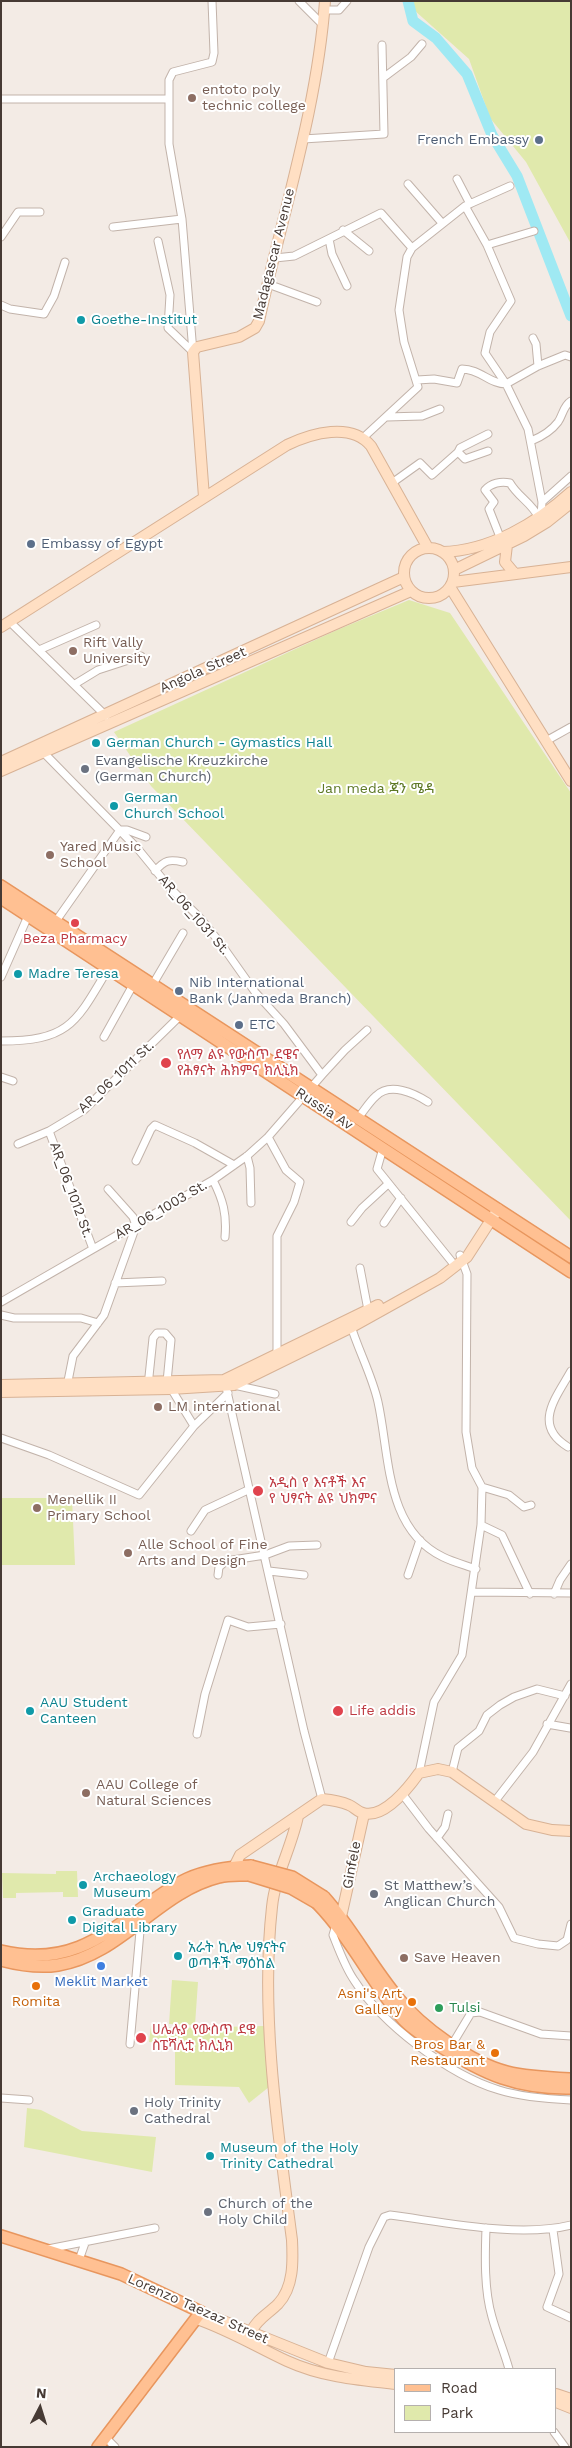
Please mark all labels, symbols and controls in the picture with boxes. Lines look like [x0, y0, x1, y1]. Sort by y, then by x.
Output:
place label: entoto poly technic college [202, 82, 306, 114]
marker: entoto poly technic college [186, 92, 198, 104]
place label: French Embassy [417, 132, 529, 148]
marker: French Embassy [533, 134, 545, 146]
street label: Madagascar Avenue [250, 186, 298, 322]
place label: Goethe-Institut [91, 312, 197, 328]
marker: Goethe-Institut [75, 314, 87, 326]
place label: Embassy of Egypt [41, 536, 163, 552]
marker: Embassy of Egypt [25, 538, 37, 550]
place label: Rift Vally University [83, 635, 150, 668]
street label: Angola Street [157, 643, 249, 697]
marker: Rift Vally University [67, 645, 79, 657]
place label: German Church - Gymastics Hall [106, 735, 332, 751]
marker: German Church - Gymastics Hall [90, 737, 102, 749]
place label: Evangelische Kreuzkirche (German Church) [95, 753, 268, 786]
marker: Evangelische Kreuzkirche (German Church) [79, 763, 91, 775]
park label: Jan meda ጃን ሜዳ [317, 781, 435, 797]
place label: German Church School [124, 790, 224, 822]
marker: German Church School [108, 800, 120, 812]
place label: Yared Music School [60, 839, 141, 872]
marker: Yared Music School [44, 849, 56, 861]
street label: AR_06_1031 St. [155, 872, 233, 958]
marker: Beza Pharmacy [69, 917, 81, 929]
place label: Beza Pharmacy [23, 931, 127, 947]
place label: Madre Teresa [28, 966, 119, 982]
marker: Madre Teresa [12, 968, 24, 980]
place label: Nib International Bank (Janmeda Branch) [189, 975, 351, 1008]
marker: Nib International Bank (Janmeda Branch) [173, 985, 185, 997]
place label: ETC [249, 1017, 276, 1033]
marker: ETC [233, 1019, 245, 1031]
street label: AR_06_1011 St. [74, 1037, 158, 1117]
place label: የለማ ልዩ የውስጥ ደዌና የሕፃናት ሕክምና ክሊኒክ [177, 1047, 299, 1080]
marker: የለማ ልዩ የውስጥ ደዌና የሕፃናት ሕክምና ክሊኒክ [159, 1056, 173, 1070]
street label: Russia Av [292, 1084, 356, 1134]
street label: AR_06_1012 St. [46, 1140, 96, 1240]
street label: AR_06_1003 St. [112, 1177, 210, 1243]
place label: LM international [168, 1399, 280, 1415]
marker: LM international [152, 1401, 164, 1413]
place label: አዲስ የ እናቶች እና የ ህፃናት ልዩ ህክምና [269, 1475, 377, 1508]
marker: አዲስ የ እናቶች እና የ ህፃናት ልዩ ህክምና [251, 1484, 265, 1498]
place label: Menellik II Primary School [47, 1492, 151, 1524]
marker: Menellik II Primary School [31, 1502, 43, 1514]
place label: Alle School of Fine Arts and Design [138, 1537, 268, 1570]
marker: Alle School of Fine Arts and Design [122, 1547, 134, 1559]
place label: AAU Student Canteen [40, 1695, 128, 1728]
place label: Life addis [349, 1703, 416, 1719]
marker: Life addis [331, 1704, 345, 1718]
marker: AAU Student Canteen [24, 1705, 36, 1717]
place label: AAU College of Natural Sciences [96, 1777, 211, 1810]
marker: AAU College of Natural Sciences [80, 1787, 92, 1799]
street label: Ginfele [339, 1840, 365, 1890]
place label: Archaeology Museum [93, 1869, 176, 1901]
place label: St Matthew’s Anglican Church [384, 1878, 495, 1910]
marker: Archaeology Museum [77, 1879, 89, 1891]
marker: St Matthew’s Anglican Church [368, 1888, 380, 1900]
place label: Graduate Digital Library [82, 1904, 177, 1936]
marker: Graduate Digital Library [66, 1914, 78, 1926]
place label: አራት ኪሎ ህፃናትና ወጣቶች ማዕከል [188, 1940, 286, 1972]
marker: አራት ኪሎ ህፃናትና ወጣቶች ማዕከል [172, 1950, 184, 1962]
place label: Save Heaven [414, 1950, 501, 1966]
marker: Save Heaven [398, 1952, 410, 1964]
marker: Meklit Market [95, 1960, 107, 1972]
place label: Meklit Market [54, 1974, 148, 1990]
marker: Romita [30, 1980, 42, 1992]
place label: Asni's Art Gallery [337, 1986, 402, 2018]
place label: Romita [12, 1994, 60, 2010]
marker: Asni's Art Gallery [406, 1996, 418, 2008]
place label: Tulsi [449, 2000, 481, 2016]
marker: Tulsi [433, 2002, 445, 2014]
place label: ሀሌሉያ የውስጥ ደዌ ስፔሻሊቲ ክሊኒክ [152, 2022, 256, 2054]
marker: ሀሌሉያ የውስጥ ደዌ ስፔሻሊቲ ክሊኒክ [134, 2031, 148, 2045]
place label: Bros Bar & Restaurant [410, 2037, 485, 2070]
marker: Bros Bar & Restaurant [489, 2047, 501, 2059]
place label: Holy Trinity Cathedral [144, 2095, 221, 2128]
marker: Holy Trinity Cathedral [128, 2105, 140, 2117]
place label: Museum of the Holy Trinity Cathedral [220, 2140, 358, 2172]
marker: Museum of the Holy Trinity Cathedral [204, 2150, 216, 2162]
place label: Church of the Holy Child [218, 2196, 313, 2228]
marker: Church of the Holy Child [202, 2206, 214, 2218]
street label: Lorenzo Taezaz Street [125, 2270, 271, 2348]
legend [394, 2368, 557, 2433]
text: Road [441, 2379, 478, 2397]
north arrow [15, 2383, 65, 2433]
text: N [35, 2385, 47, 2401]
text: Park [441, 2404, 473, 2422]

